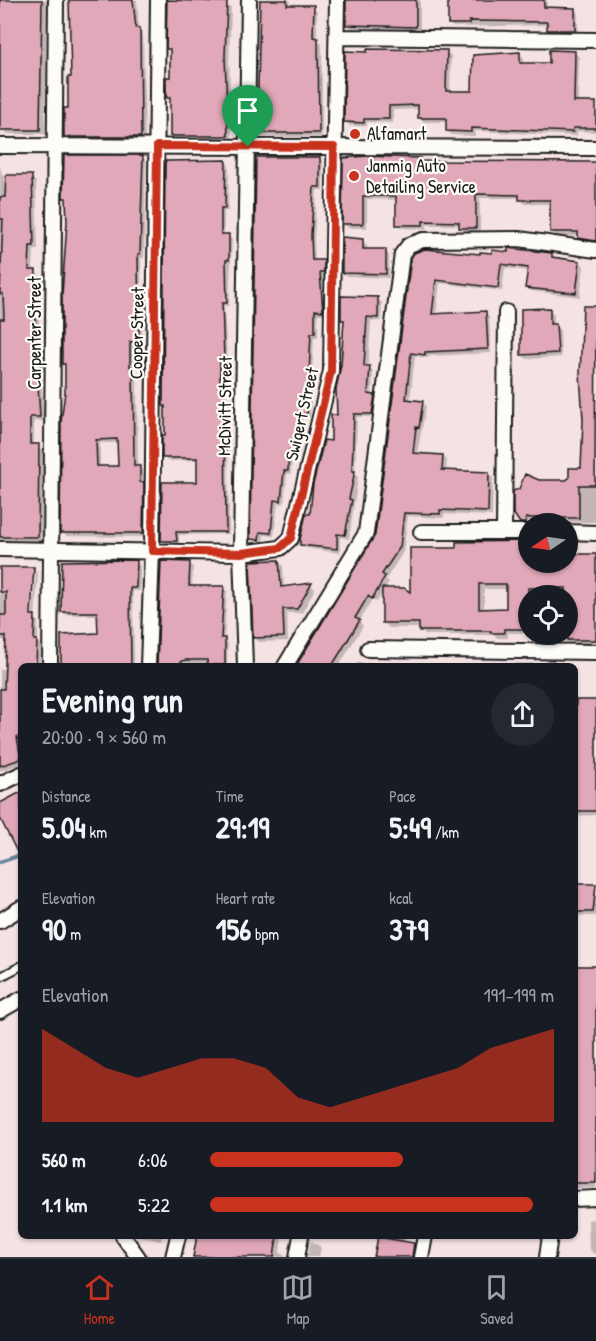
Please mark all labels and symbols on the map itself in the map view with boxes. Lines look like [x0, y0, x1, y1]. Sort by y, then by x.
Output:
pin [222, 85, 273, 147]
place label: Alfamart [367, 121, 427, 146]
marker: Alfamart [348, 127, 362, 141]
place label: Janmig Auto Detailing Service [366, 153, 476, 199]
marker: Janmig Auto Detailing Service [347, 169, 361, 183]
street label: Carpenter Street [22, 276, 47, 390]
street label: Cooper Street [123, 286, 150, 379]
street label: McDivitt Street [211, 355, 238, 456]
street label: Swigert Street [279, 364, 325, 463]
north arrow [518, 513, 578, 573]

